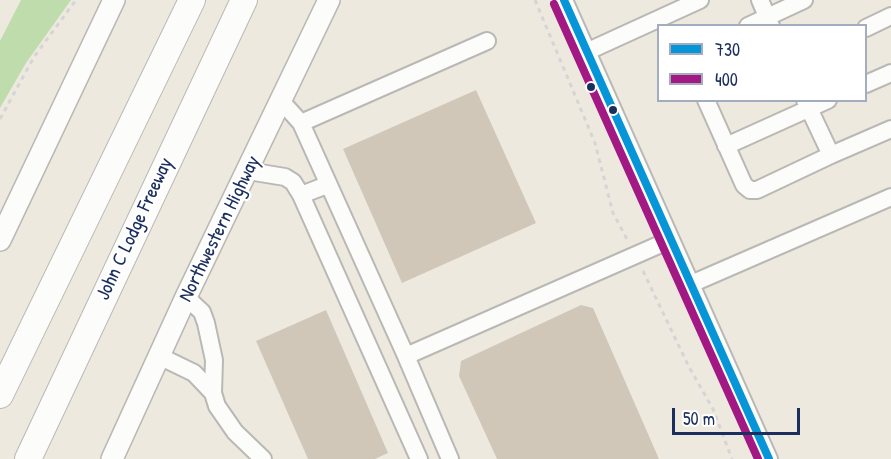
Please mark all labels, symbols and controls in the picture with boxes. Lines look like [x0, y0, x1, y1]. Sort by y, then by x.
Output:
legend [657, 24, 867, 102]
text: 730 [715, 37, 740, 62]
text: 400 [715, 67, 738, 92]
unlabelled marker [585, 81, 597, 93]
unlabelled marker [607, 104, 619, 116]
street label: Northwestern Highway [174, 152, 266, 306]
street label: John C Lodge Freeway [91, 154, 179, 304]
scale bar [675, 396, 802, 434]
text: 50 m [683, 406, 715, 431]

